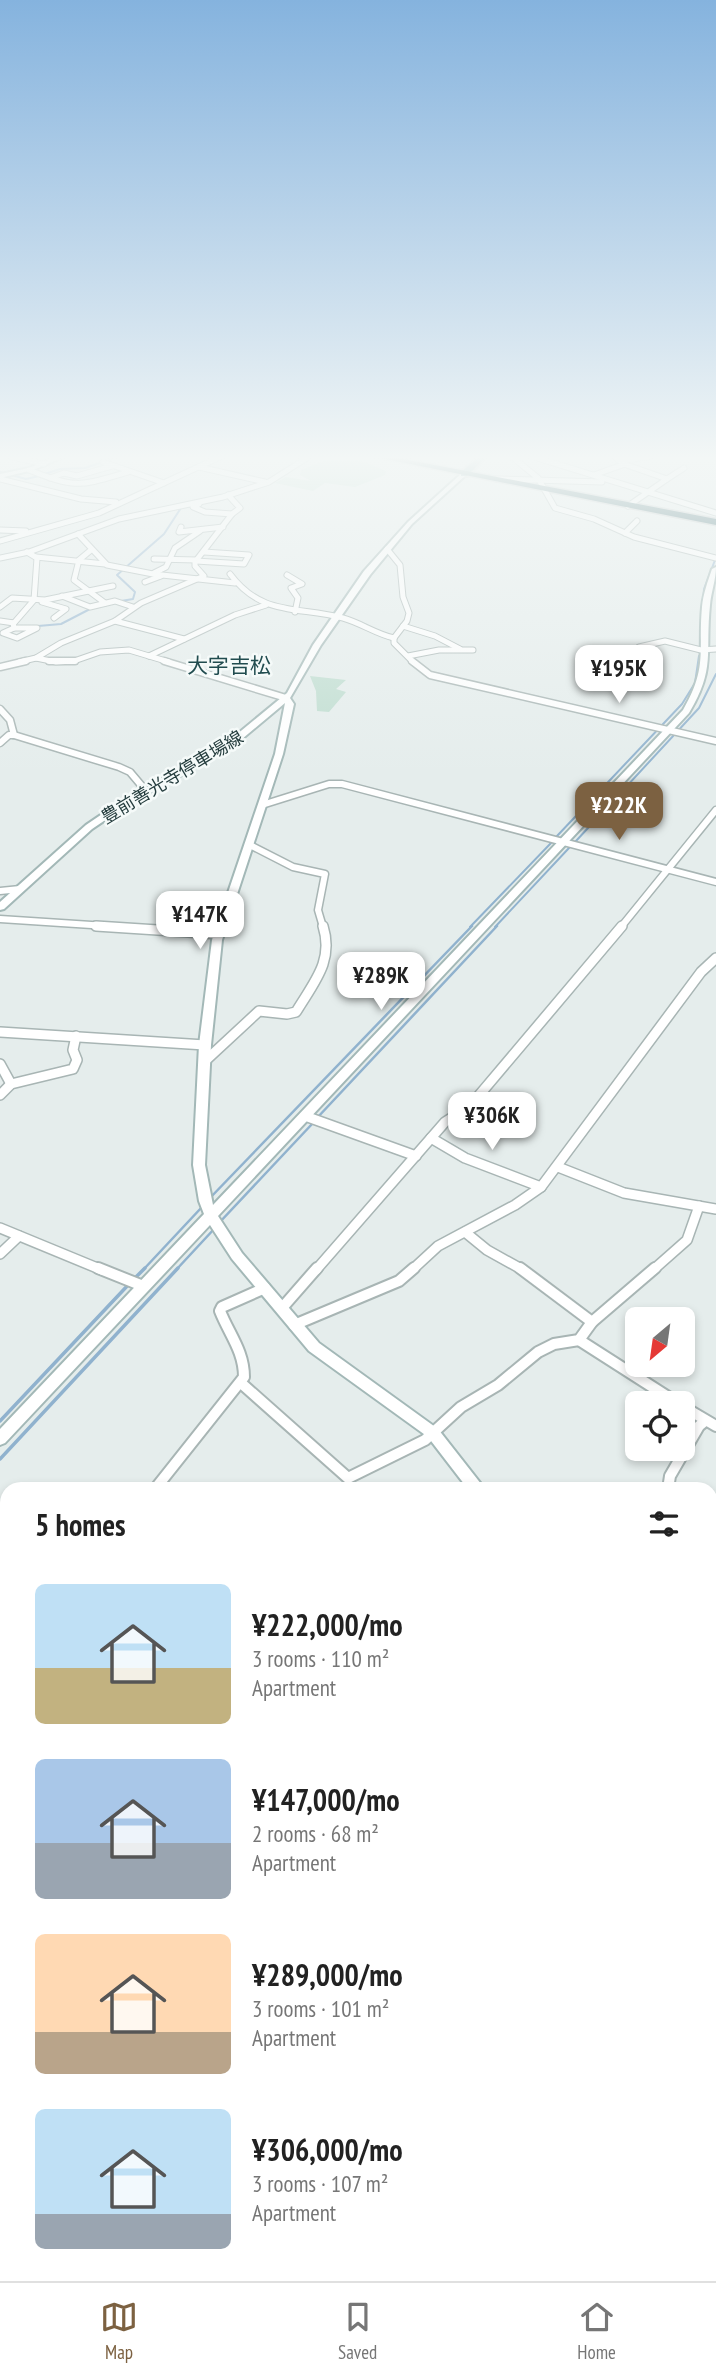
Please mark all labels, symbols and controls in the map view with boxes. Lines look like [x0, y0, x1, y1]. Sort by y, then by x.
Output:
pin: ¥195K [570, 646, 668, 705]
district label: 大字吉松 [187, 652, 271, 679]
text: ¥195K [591, 653, 647, 682]
street label: 豊前善光寺停車場線 [97, 725, 247, 829]
pin: ¥222K [570, 782, 668, 842]
text: ¥222K [591, 790, 647, 819]
pin: ¥147K [151, 892, 249, 951]
text: ¥147K [172, 899, 228, 928]
pin: ¥289K [332, 953, 430, 1012]
text: ¥289K [353, 960, 409, 989]
pin: ¥306K [443, 1092, 541, 1152]
text: ¥306K [464, 1100, 520, 1129]
north arrow [625, 1307, 695, 1377]
map controls [625, 1307, 695, 1461]
button: locate [625, 1391, 695, 1461]
text: 5 homes [35, 1505, 126, 1544]
icon: filters [645, 1505, 683, 1543]
text: ¥222,000/mo [252, 1605, 403, 1644]
icon: home [91, 1612, 175, 1696]
text: 3 rooms · 110 m² [252, 1644, 389, 1673]
text: Apartment [252, 1673, 336, 1702]
text: ¥147,000/mo [252, 1780, 400, 1819]
icon: home [91, 1787, 175, 1871]
text: 2 rooms · 68 m² [252, 1819, 379, 1848]
text: Apartment [252, 1848, 336, 1877]
text: ¥289,000/mo [252, 1955, 403, 1994]
icon: home [91, 1962, 175, 2046]
text: 3 rooms · 101 m² [252, 1994, 389, 2023]
text: Apartment [252, 2023, 336, 2052]
text: ¥306,000/mo [252, 2130, 403, 2169]
icon: home [91, 2137, 175, 2221]
text: 3 rooms · 107 m² [252, 2169, 388, 2198]
text: Apartment [252, 2198, 336, 2227]
tab: Map [100, 2298, 138, 2364]
tab: Saved [338, 2298, 377, 2364]
tab: Home [577, 2298, 616, 2364]

